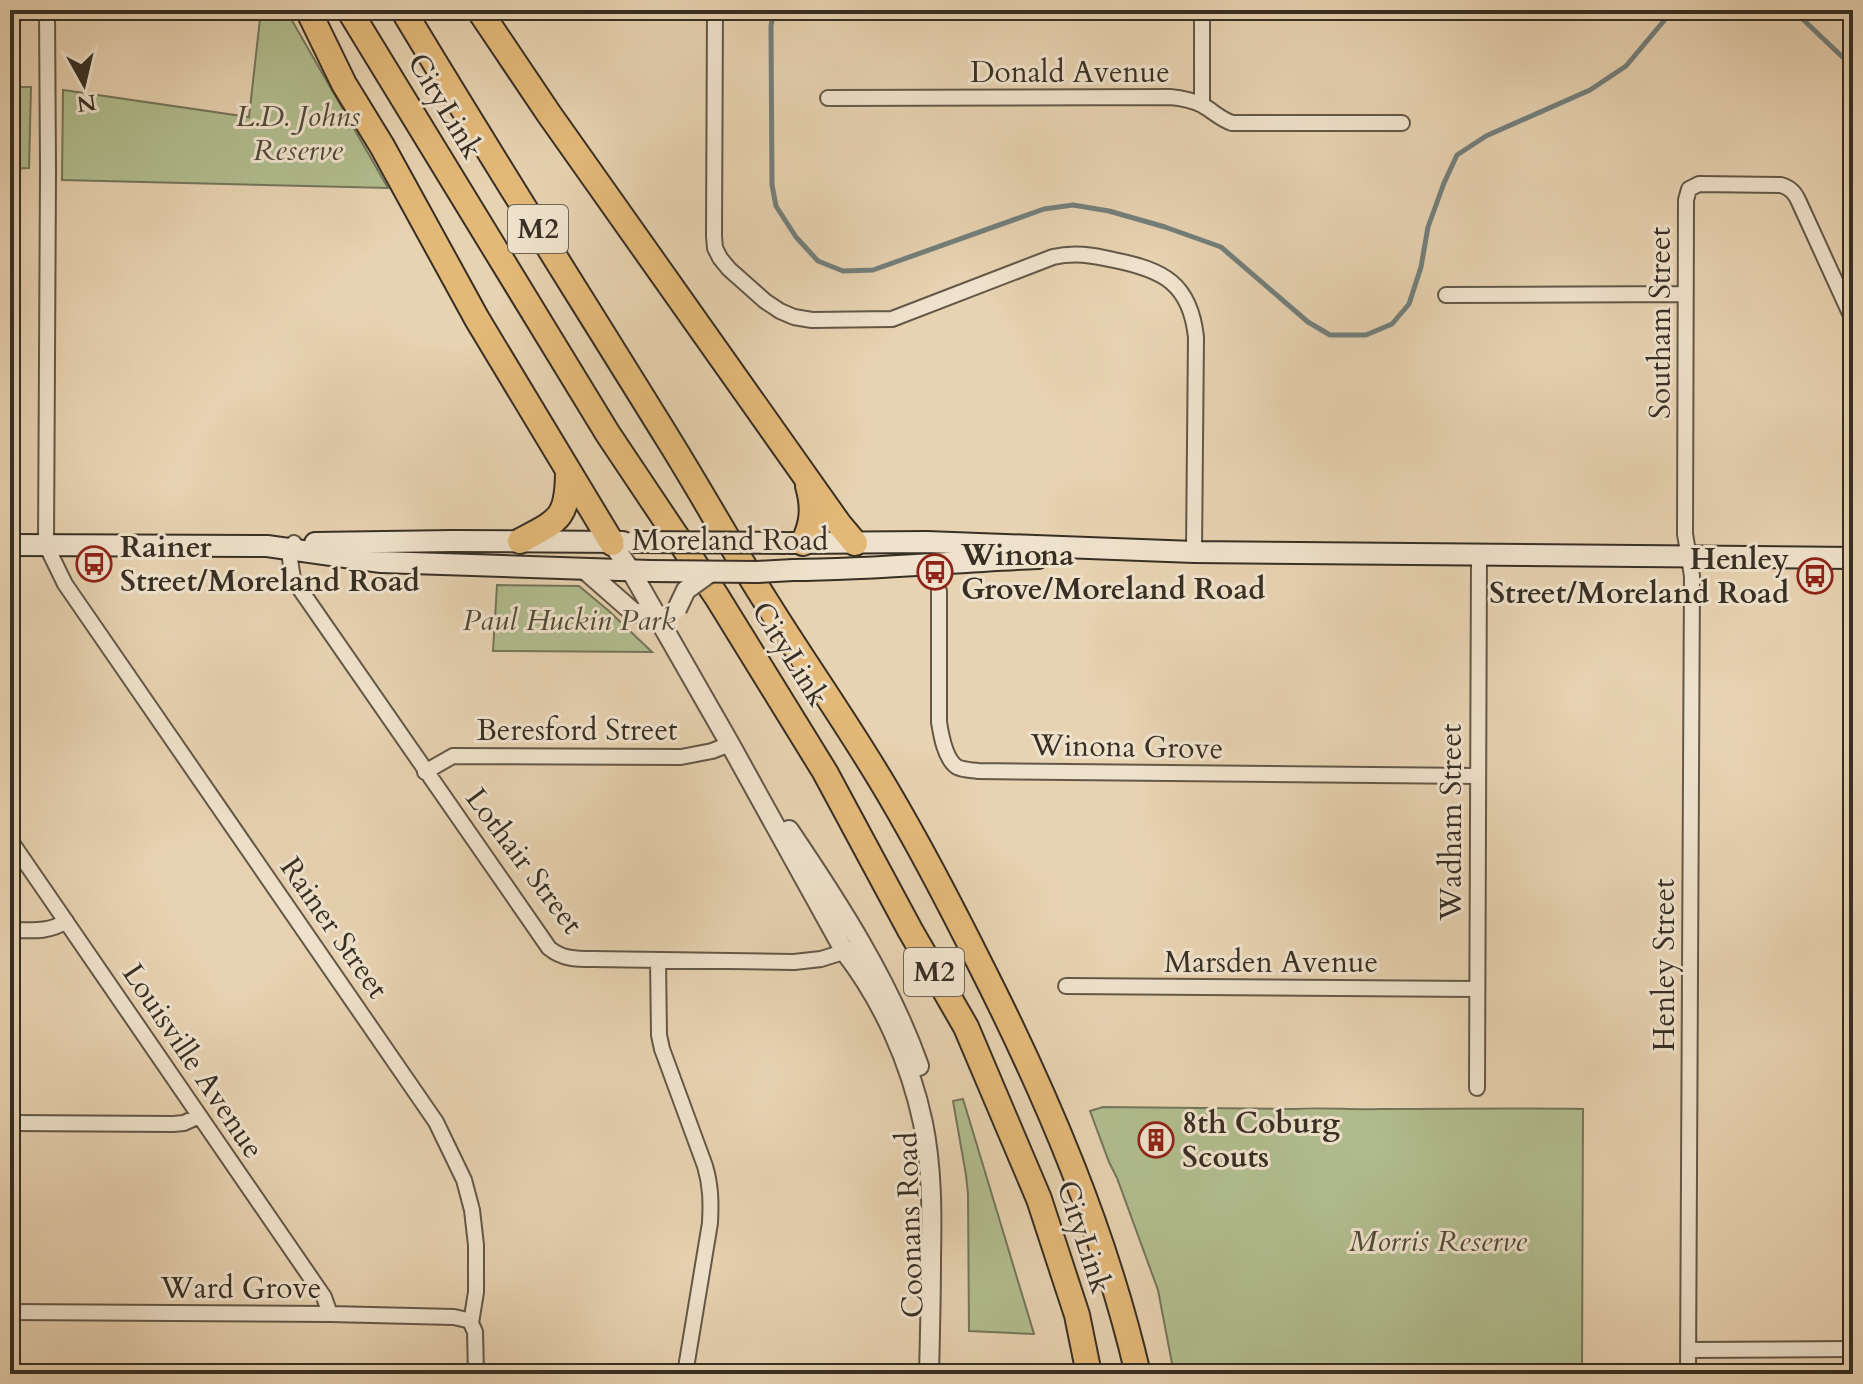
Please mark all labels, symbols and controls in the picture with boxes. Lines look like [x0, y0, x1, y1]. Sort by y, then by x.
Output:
north arrow [44, 44, 124, 124]
street label: CityLink [397, 46, 493, 166]
street label: Donald Avenue [970, 52, 1170, 93]
text: N [75, 87, 98, 119]
park label: L.D. Johns Reserve [236, 96, 360, 171]
road number: M2 [508, 205, 568, 253]
street label: Southam Street [1640, 226, 1681, 419]
street label: Moreland Road [632, 520, 828, 561]
place label: Rainer Street/Moreland Road [120, 527, 420, 602]
place label: Winona Grove/Moreland Road [960, 535, 1265, 610]
place label: Henley Street/Moreland Road [1489, 539, 1789, 614]
bus stop icon: Rainer Street/Moreland Road [75, 545, 113, 583]
bus stop icon: Winona Grove/Moreland Road [916, 553, 954, 591]
bus stop icon: Henley Street/Moreland Road [1796, 557, 1834, 595]
street label: CityLink [742, 594, 838, 714]
park label: Paul Huckin Park [462, 600, 676, 641]
street label: Beresford Street [476, 710, 678, 751]
street label: Wadham Street [1431, 723, 1472, 922]
street label: Winona Grove [1029, 725, 1224, 769]
street label: Lothair Street [456, 780, 593, 943]
street label: Rainer Street [270, 849, 398, 1007]
street label: Henley Street [1644, 878, 1685, 1052]
street label: Marsden Avenue [1164, 942, 1378, 983]
road number: M2 [904, 948, 964, 996]
street label: Louisville Avenue [112, 955, 274, 1167]
place label: 8th Coburg Scouts [1182, 1103, 1340, 1178]
building icon: 8th Coburg Scouts [1137, 1121, 1175, 1159]
street label: Coonans Road [886, 1131, 934, 1319]
street label: CityLink [1047, 1175, 1121, 1299]
park label: Morris Reserve [1349, 1221, 1527, 1262]
street label: Ward Grove [160, 1268, 321, 1309]

